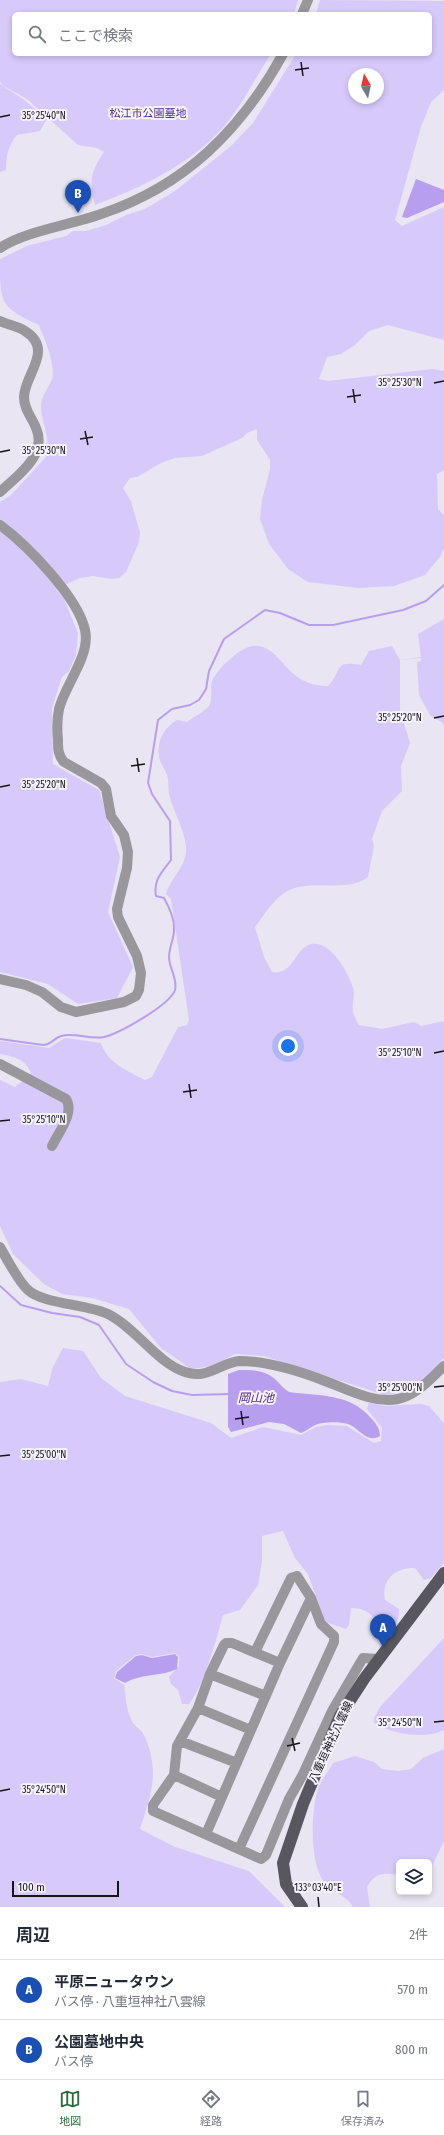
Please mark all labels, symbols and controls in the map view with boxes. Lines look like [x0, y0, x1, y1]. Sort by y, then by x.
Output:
search box [12, 12, 432, 56]
icon: search [26, 23, 48, 45]
text: ここで検索 [58, 27, 133, 45]
north arrow [348, 68, 384, 104]
park label: 松江市公園墓地 [110, 107, 187, 120]
text: 35°25'40"N [22, 110, 66, 122]
pin: B [65, 180, 91, 213]
text: 35°25'30"N [378, 377, 422, 389]
text: 35°25'30"N [22, 445, 66, 457]
text: 35°25'20"N [378, 712, 422, 724]
text: 35°25'20"N [22, 779, 66, 791]
your location [278, 1036, 298, 1056]
text: 35°25'10"N [378, 1047, 422, 1059]
text: 35°25'10"N [22, 1114, 66, 1126]
text: 35°25'00"N [378, 1382, 422, 1394]
water label: 岡山池 [238, 1391, 275, 1405]
text: 35°25'00"N [22, 1449, 66, 1461]
pin: A [370, 1614, 396, 1647]
street label: 八重垣神社八雲線 [307, 1699, 355, 1785]
text: 35°24'50"N [378, 1717, 422, 1729]
text: 35°24'50"N [22, 1784, 66, 1796]
map controls [396, 1859, 432, 1895]
button: layers [396, 1859, 432, 1895]
scale bar [12, 1879, 119, 1898]
text: 100 m [18, 1881, 45, 1894]
text: 133°03'40"E [294, 1882, 342, 1894]
text: 周辺 [16, 1925, 50, 1946]
text: 2件 [409, 1927, 428, 1942]
text: 平原ニュータウン [54, 1973, 174, 1991]
text: A [25, 1982, 33, 1997]
text: 570 m [397, 1982, 428, 1997]
text: バス停 · 八重垣神社八雲線 [54, 1994, 206, 2009]
text: 公園墓地中央 [54, 2033, 144, 2051]
text: B [25, 2042, 33, 2057]
text: 800 m [395, 2042, 428, 2057]
text: バス停 [54, 2054, 93, 2069]
tab: 地図 [59, 2088, 81, 2128]
tab: 経路 [200, 2088, 222, 2128]
tab: 保存済み [341, 2088, 385, 2128]

